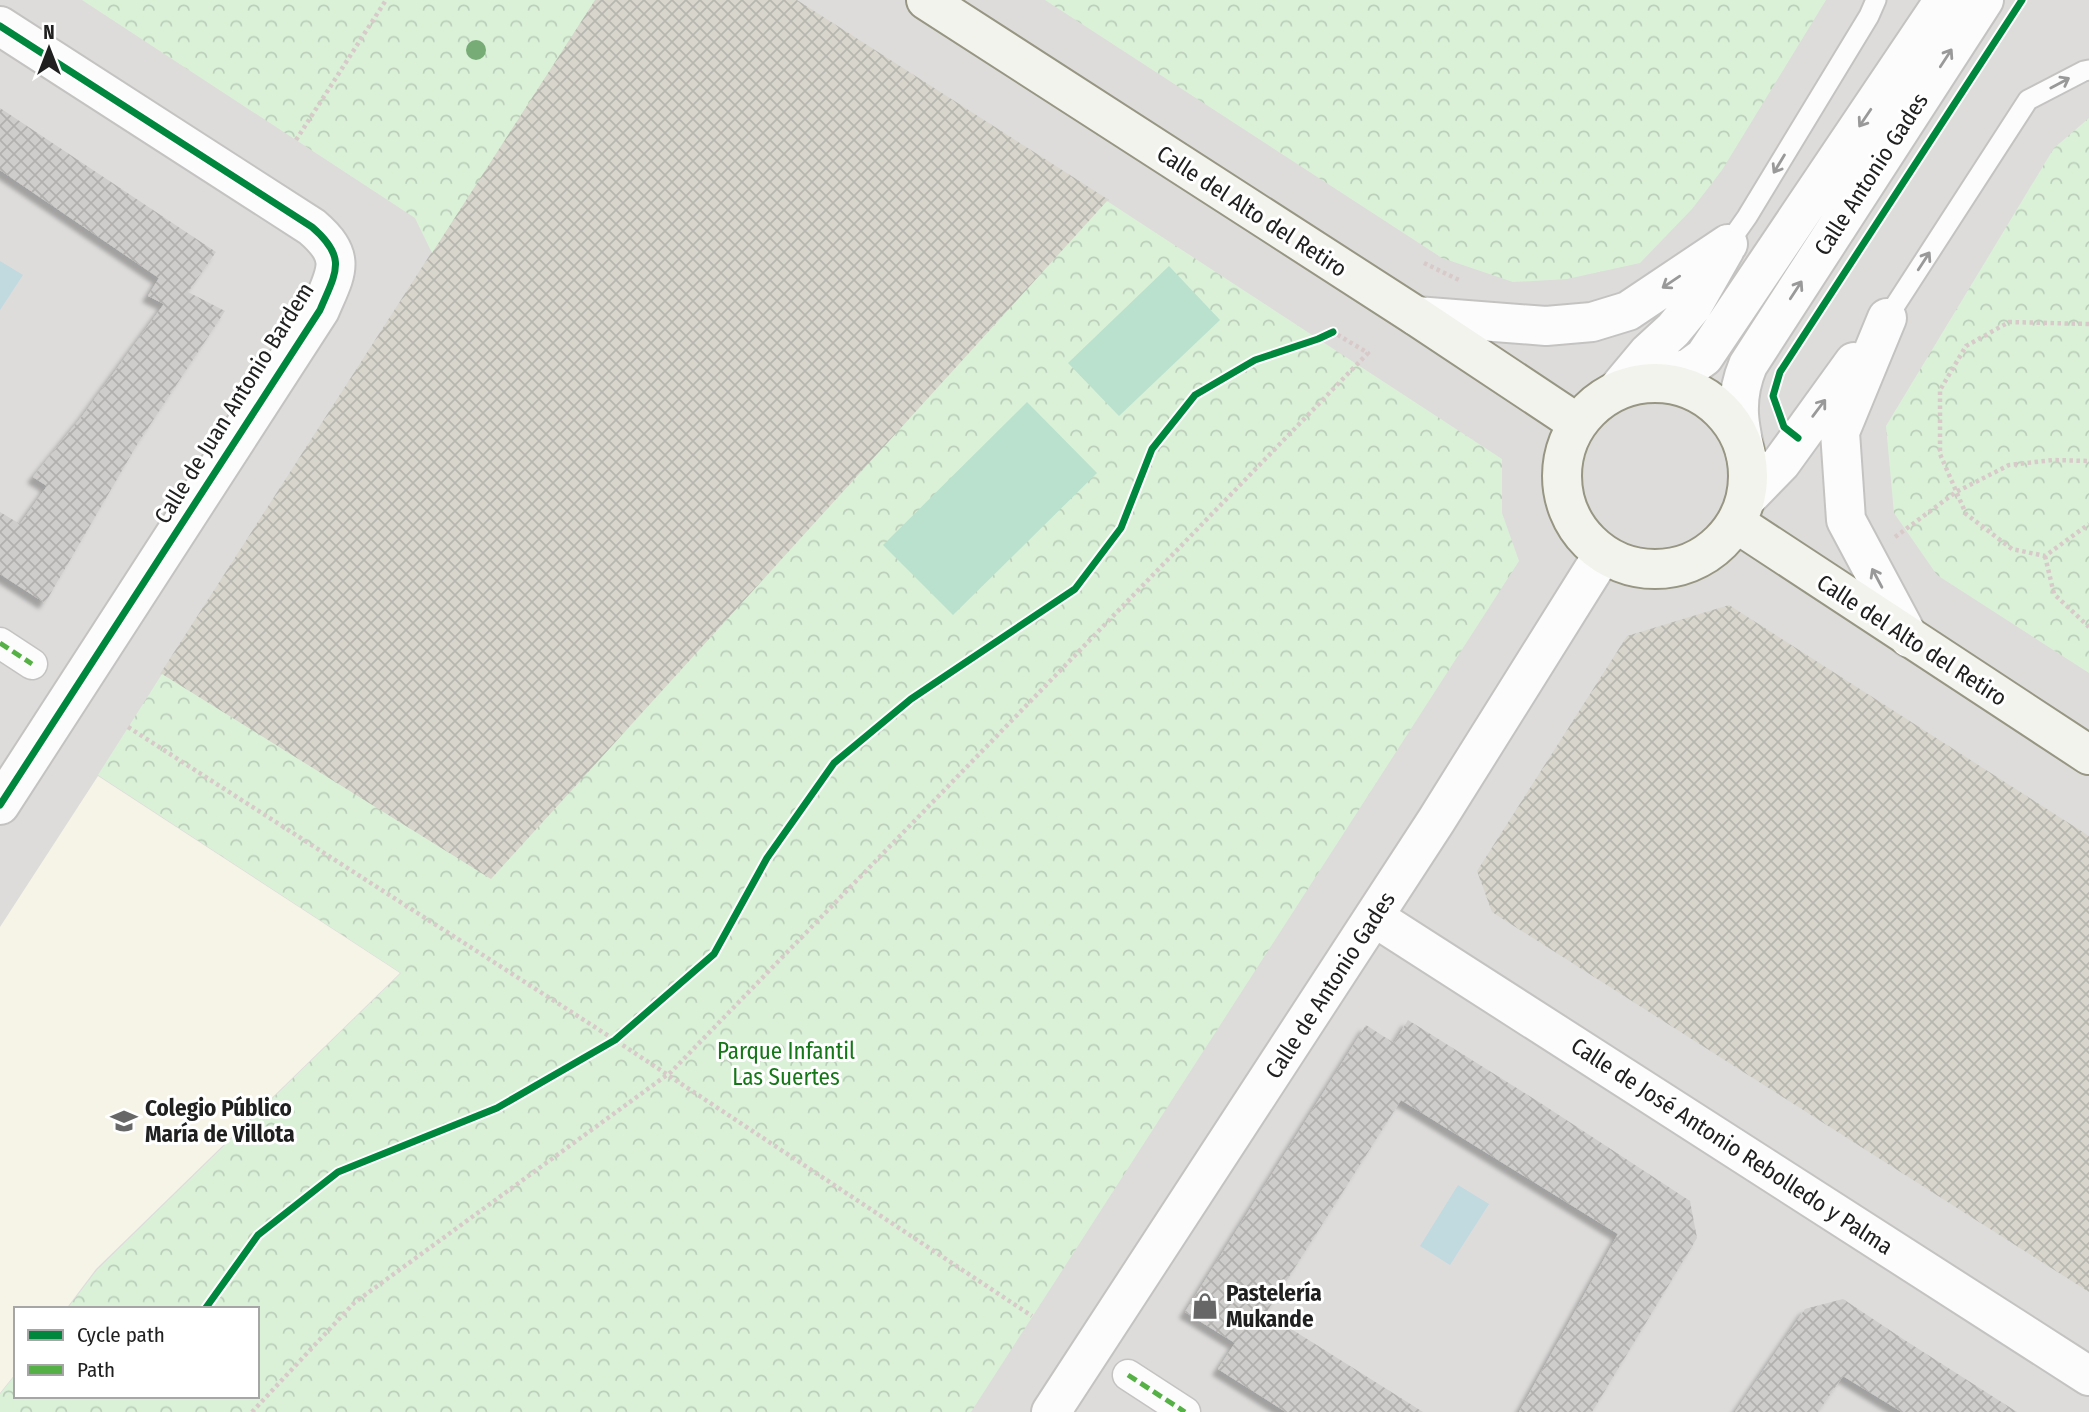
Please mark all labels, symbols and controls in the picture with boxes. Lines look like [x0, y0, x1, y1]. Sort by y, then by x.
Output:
north arrow [14, 14, 84, 84]
text: N [43, 21, 55, 44]
one-way arrow [1939, 49, 1954, 68]
one-way arrow [2049, 76, 2070, 90]
street label: Calle Antonio Gades [1808, 87, 1934, 261]
one-way arrow [1858, 107, 1872, 127]
street label: Calle del Alto del Retiro [1152, 139, 1352, 283]
one-way arrow [1772, 154, 1786, 174]
one-way arrow [1917, 252, 1931, 271]
one-way arrow [1662, 275, 1681, 289]
street label: Calle de Juan Antonio Bardem [148, 277, 320, 529]
one-way arrow [1789, 281, 1803, 300]
one-way arrow [1812, 400, 1827, 418]
street label: Calle del Alto del Retiro [1812, 568, 2012, 712]
one-way arrow [1869, 568, 1883, 589]
street label: Calle de Antonio Gades [1259, 886, 1401, 1084]
street label: Calle de José Antonio Rebolledo y Palma [1566, 1031, 1898, 1261]
park label: Parque Infantil Las Suertes [717, 1037, 855, 1091]
place label: Colegio Público María de Villota [145, 1094, 295, 1148]
school or university icon: Colegio Público María de Villota [109, 1106, 139, 1136]
place label: Pastelería Mukande [1226, 1279, 1322, 1333]
shop icon: Pastelería Mukande [1190, 1291, 1220, 1321]
legend [14, 1307, 259, 1398]
text: Cycle path [77, 1322, 165, 1348]
text: Path [77, 1357, 115, 1383]

